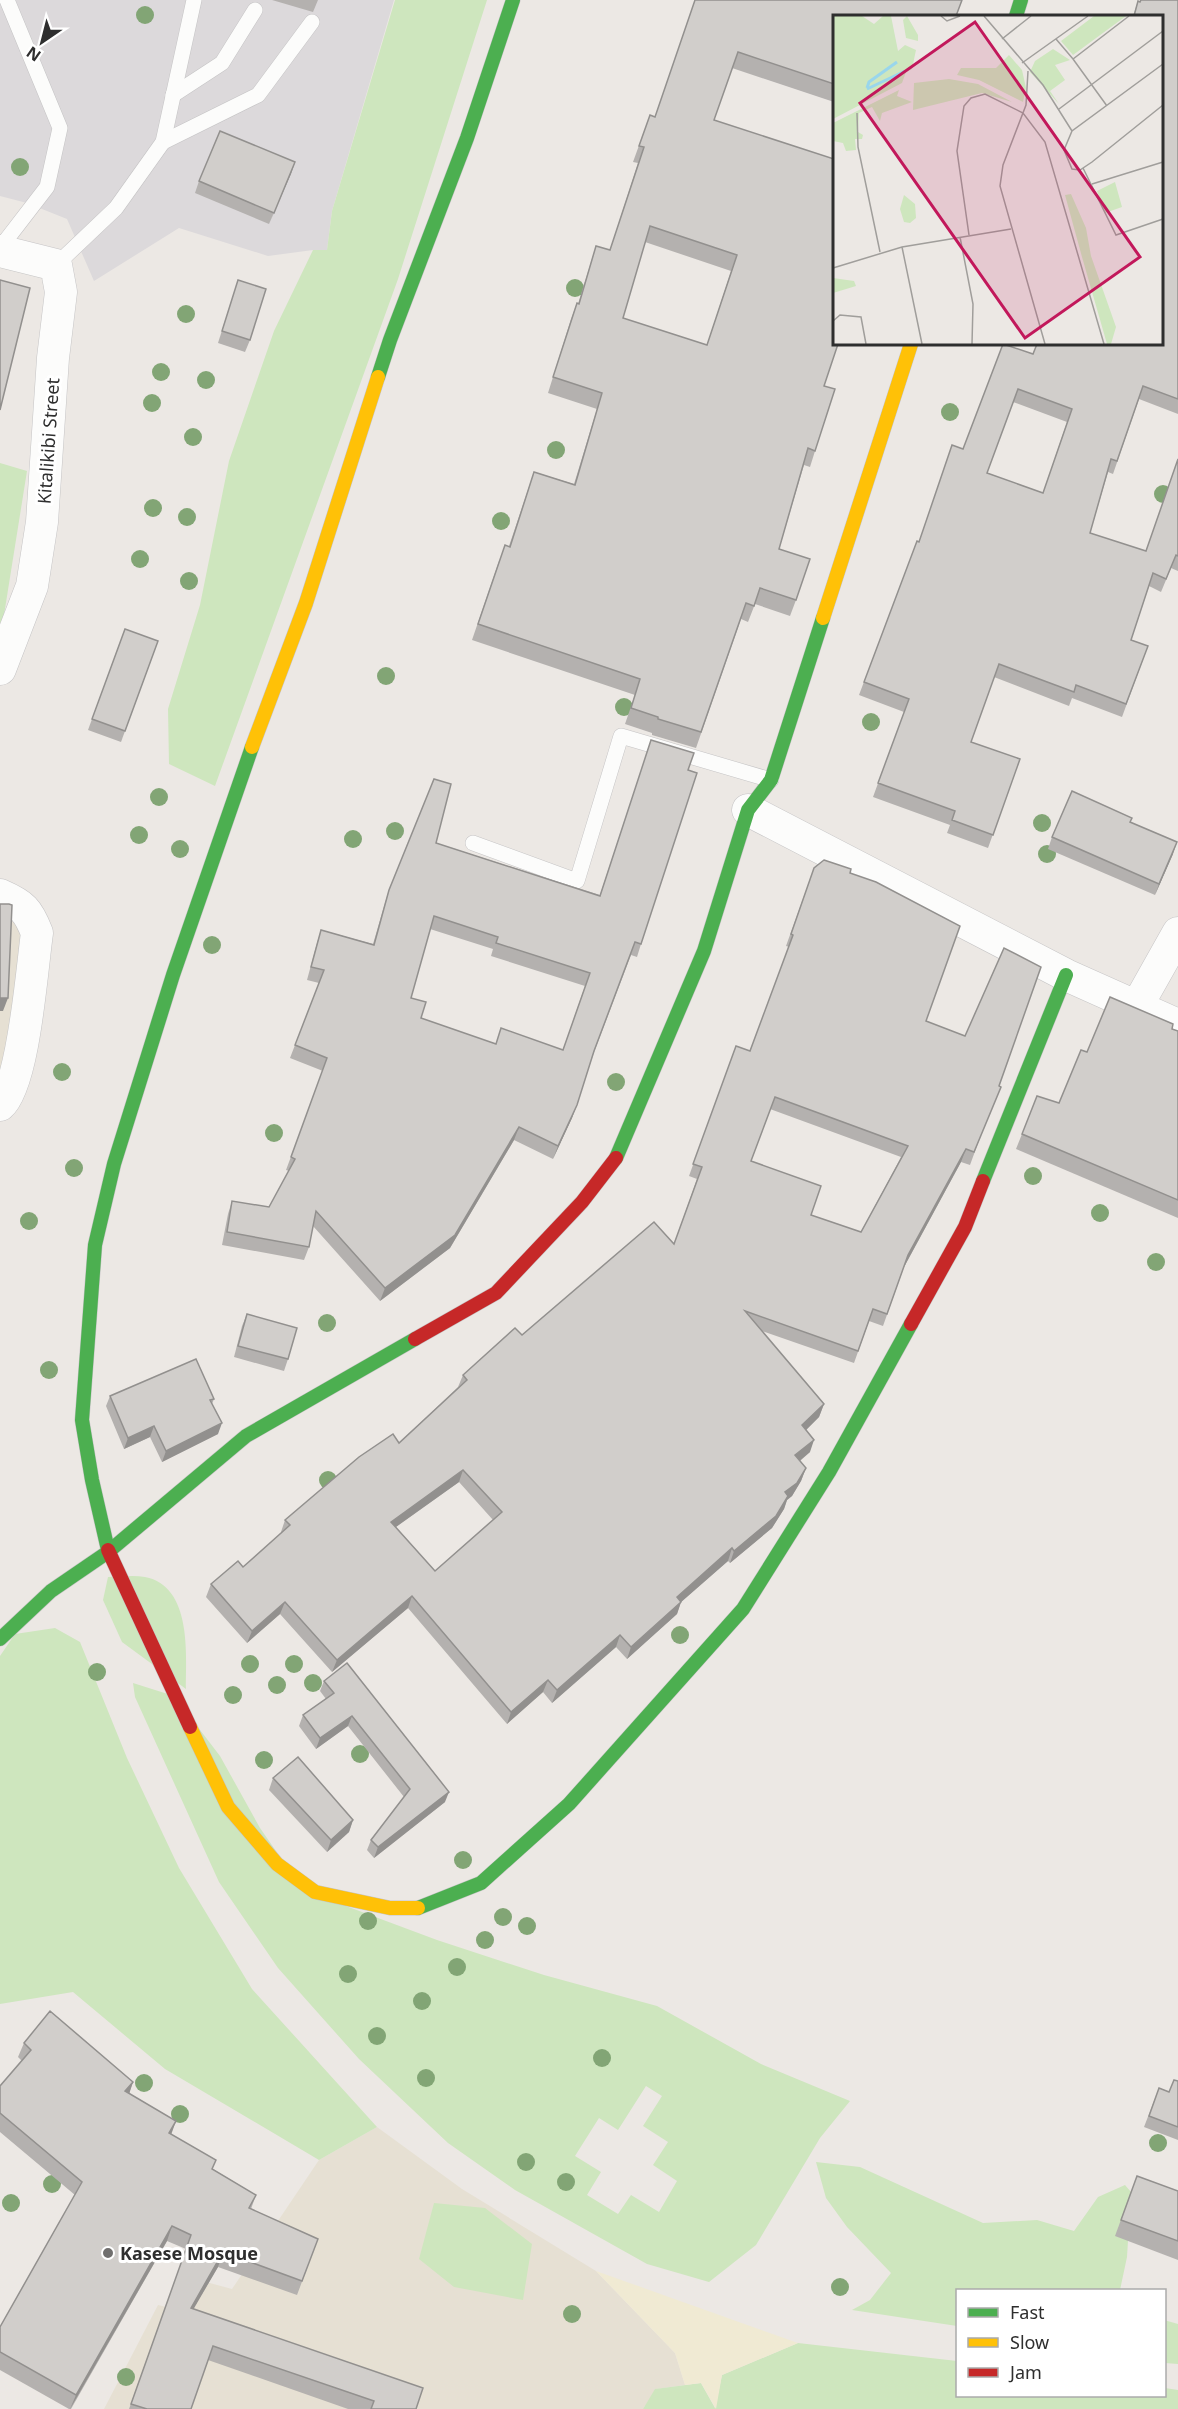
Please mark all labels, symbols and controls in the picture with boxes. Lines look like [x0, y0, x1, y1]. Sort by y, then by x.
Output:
north arrow [12, 12, 72, 72]
inset map [833, 15, 1163, 345]
text: N [22, 42, 45, 67]
street label: Kitalikibi Street [32, 377, 64, 505]
place label: Kasese Mosque [120, 2241, 258, 2265]
marker: Kasese Mosque [101, 2246, 115, 2260]
legend [956, 2289, 1166, 2397]
text: Fast [1010, 2300, 1045, 2324]
text: Slow [1010, 2330, 1049, 2354]
text: Jam [1008, 2360, 1042, 2384]

